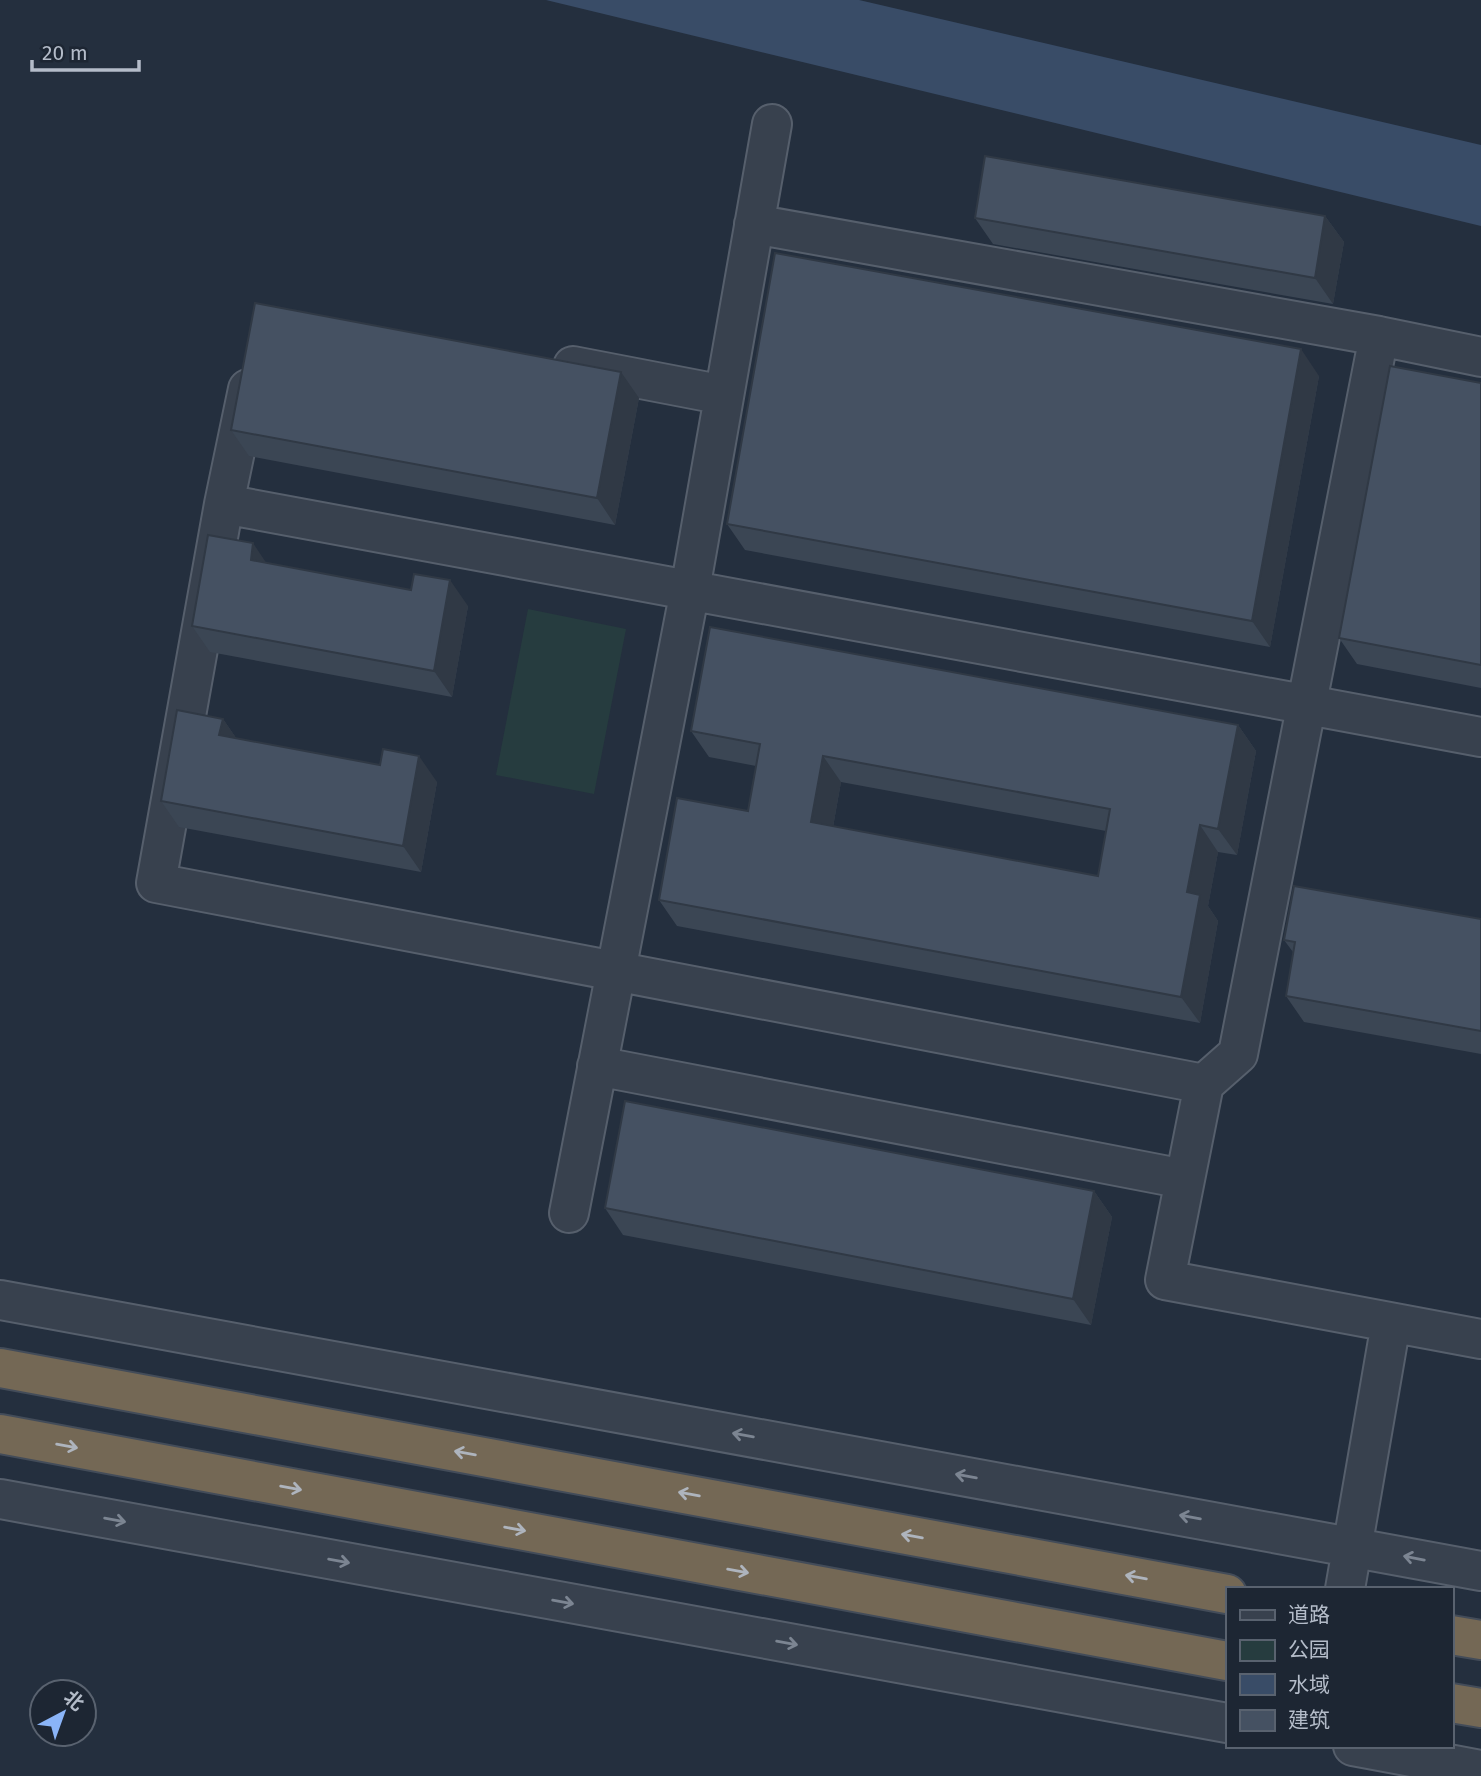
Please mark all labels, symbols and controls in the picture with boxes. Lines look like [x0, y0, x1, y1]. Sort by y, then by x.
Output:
scale bar [32, 28, 138, 72]
text: 20 m [42, 40, 88, 66]
one-way arrow [732, 1428, 755, 1442]
one-way arrow [55, 1440, 78, 1454]
one-way arrow [454, 1446, 477, 1459]
one-way arrow [955, 1469, 978, 1483]
one-way arrow [279, 1482, 302, 1495]
one-way arrow [678, 1487, 701, 1501]
one-way arrow [1179, 1510, 1202, 1523]
one-way arrow [103, 1513, 126, 1527]
one-way arrow [503, 1523, 525, 1536]
one-way arrow [901, 1528, 924, 1542]
one-way arrow [1403, 1551, 1426, 1565]
one-way arrow [327, 1554, 350, 1568]
one-way arrow [726, 1564, 749, 1578]
one-way arrow [1125, 1570, 1148, 1583]
legend [1226, 1587, 1453, 1748]
one-way arrow [551, 1595, 574, 1609]
text: 道路 [1288, 1602, 1330, 1628]
one-way arrow [775, 1636, 798, 1650]
text: 公园 [1288, 1637, 1330, 1663]
text: 水域 [1288, 1672, 1330, 1698]
north arrow [28, 1678, 98, 1748]
text: 北 [59, 1686, 89, 1715]
text: 建筑 [1288, 1707, 1330, 1733]

